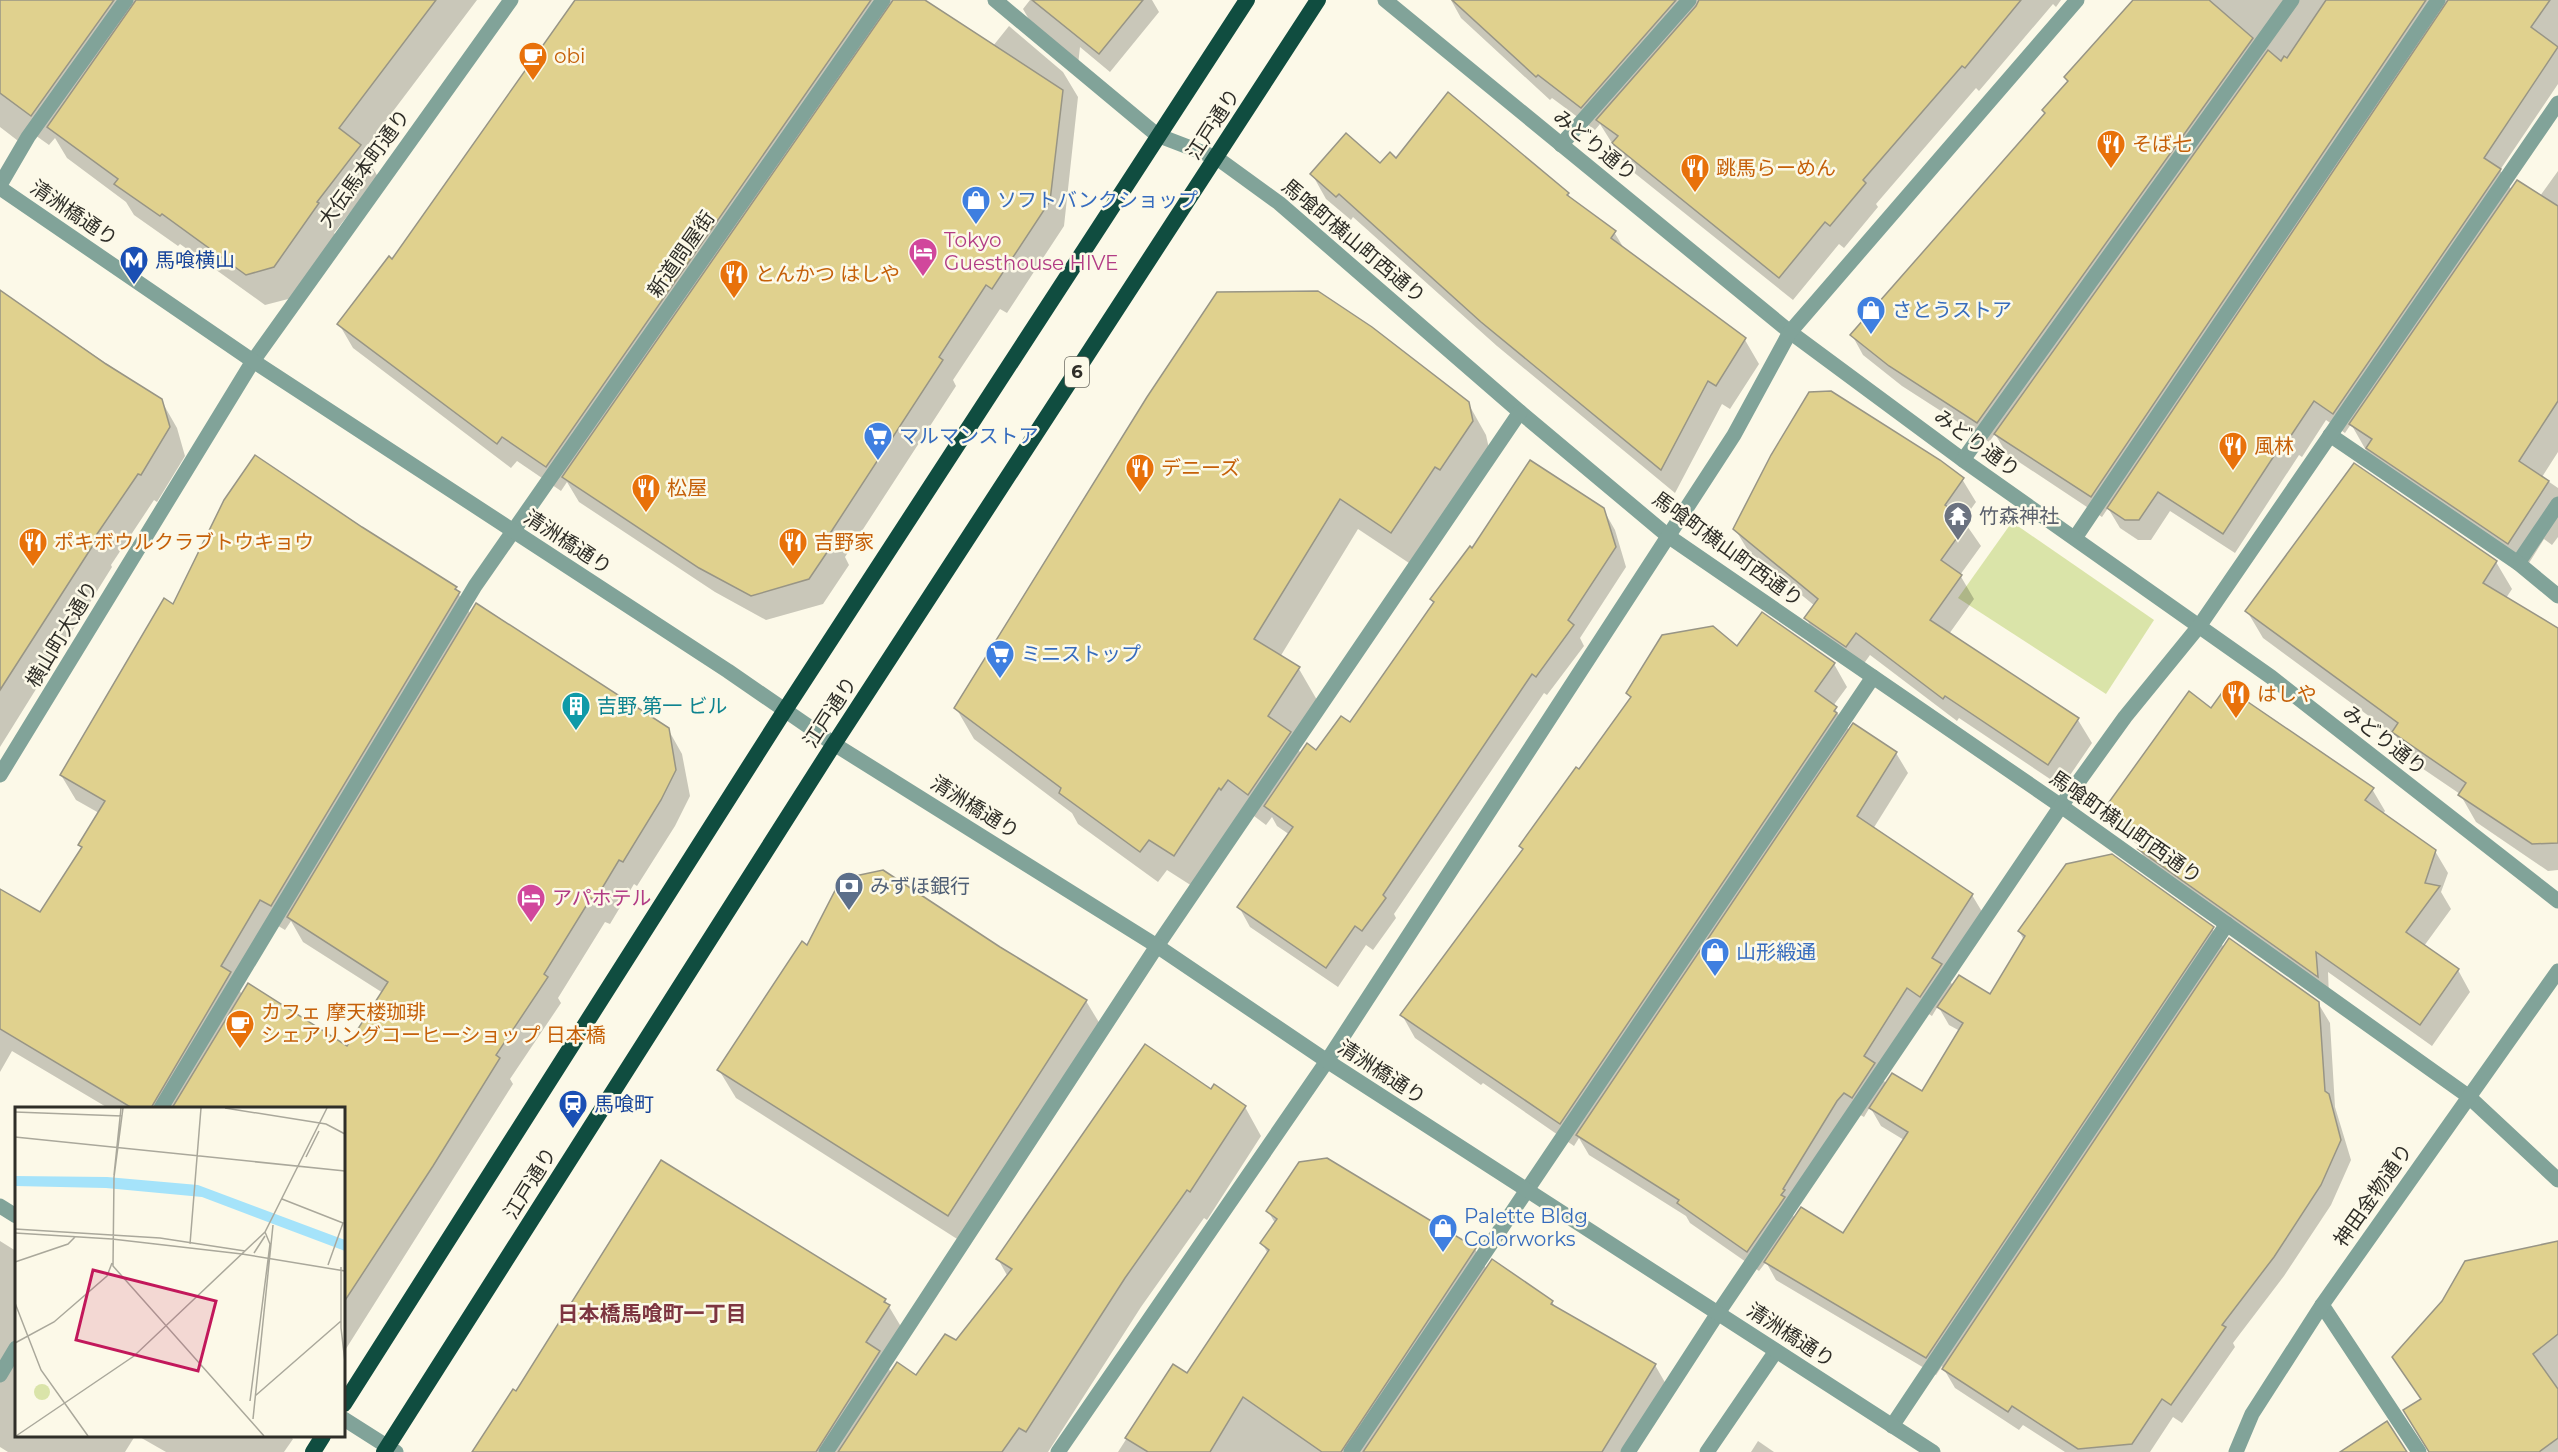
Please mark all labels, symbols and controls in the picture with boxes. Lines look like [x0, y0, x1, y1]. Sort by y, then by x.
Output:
cafe icon: obi [517, 40, 549, 82]
place label: obi [554, 44, 585, 68]
street label: 江戸通り [1181, 84, 1245, 164]
street label: 大伝馬本町通り [313, 104, 415, 232]
street label: みどり通り [1549, 104, 1641, 186]
restaurant icon: そば七 [2095, 128, 2127, 170]
place label: そば七 [2132, 132, 2192, 156]
restaurant icon: 跳馬らーめん [1679, 152, 1711, 194]
place label: 跳馬らーめん [1716, 156, 1836, 180]
street label: 馬喰町横山町西通り [1277, 174, 1431, 308]
street label: 清洲橋通り [26, 175, 122, 251]
shop icon: ソフトバンクショップ [960, 184, 992, 226]
place label: ソフトバンクショップ [997, 188, 1198, 212]
street label: 新道問屋街 [642, 206, 720, 302]
place label: Tokyo Guesthouse HIVE [944, 228, 1118, 275]
hotel icon: Tokyo Guesthouse HIVE [907, 236, 939, 278]
metro station icon: 馬喰横山 [118, 244, 150, 286]
place label: 馬喰横山 [155, 248, 235, 272]
restaurant icon: とんかつ はしや [718, 258, 750, 300]
place label: とんかつ はしや [755, 262, 900, 286]
shop icon: さとうストア [1855, 294, 1887, 336]
place label: さとうストア [1892, 298, 2012, 322]
road number: 6 [1065, 357, 1089, 387]
street label: みどり通り [1929, 404, 2025, 482]
supermarket icon: マルマンストア [862, 420, 894, 462]
place label: マルマンストア [899, 424, 1039, 448]
restaurant icon: 風林 [2217, 430, 2249, 472]
place label: 風林 [2254, 434, 2294, 458]
restaurant icon: デニーズ [1124, 452, 1156, 494]
place label: デニーズ [1161, 456, 1240, 480]
restaurant icon: 松屋 [630, 472, 662, 514]
place label: 松屋 [667, 476, 707, 500]
street label: 馬喰町横山町西通り [1648, 486, 1808, 612]
temple icon: 竹森神社 [1942, 500, 1974, 542]
place label: 竹森神社 [1979, 504, 2059, 528]
street label: 清洲橋通り [520, 505, 616, 579]
restaurant icon: ポキボウルクラブトウキョウ [17, 526, 49, 568]
restaurant icon: 吉野家 [777, 526, 809, 568]
place label: ポキボウルクラブトウキョウ [54, 530, 314, 554]
place label: 吉野家 [814, 530, 874, 554]
street label: 横山町大通り [21, 576, 103, 692]
supermarket icon: ミニストップ [984, 638, 1016, 680]
place label: ミニストップ [1021, 642, 1141, 666]
street label: 江戸通り [798, 672, 862, 752]
restaurant icon: はしや [2220, 678, 2252, 720]
place label: はしや [2257, 682, 2317, 706]
building icon: 吉野 第一 ビル [560, 690, 592, 732]
place label: 吉野 第一 ビル [597, 694, 727, 718]
street label: みどり通り [2338, 700, 2432, 780]
street label: 馬喰町横山町西通り [2045, 766, 2207, 888]
street label: 清洲橋通り [926, 770, 1024, 844]
bank icon: みずほ銀行 [833, 870, 865, 912]
place label: みずほ銀行 [870, 874, 970, 898]
hotel icon: アパホテル [515, 882, 547, 924]
place label: アパホテル [552, 886, 652, 910]
shop icon: 山形緞通 [1699, 936, 1731, 978]
place label: 山形緞通 [1736, 940, 1816, 964]
place label: カフェ 摩天楼珈琲 シェアリングコーヒーショップ 日本橋 [261, 1000, 606, 1047]
cafe icon: カフェ 摩天楼珈琲 シェアリングコーヒーショップ 日本橋 [224, 1008, 256, 1050]
street label: 清洲橋通り [1334, 1035, 1430, 1109]
station icon: 馬喰町 [557, 1088, 589, 1130]
place label: 馬喰町 [594, 1092, 654, 1116]
inset map [15, 1107, 345, 1437]
street label: 神田金物通り [2329, 1139, 2417, 1251]
street label: 江戸通り [499, 1143, 561, 1223]
place label: Palette Bldg Colorworks [1464, 1204, 1588, 1251]
shop icon: Palette Bldg Colorworks [1427, 1212, 1459, 1254]
street label: 清洲橋通り [1743, 1298, 1839, 1372]
district label: 日本橋馬喰町一丁目 [558, 1301, 747, 1326]

